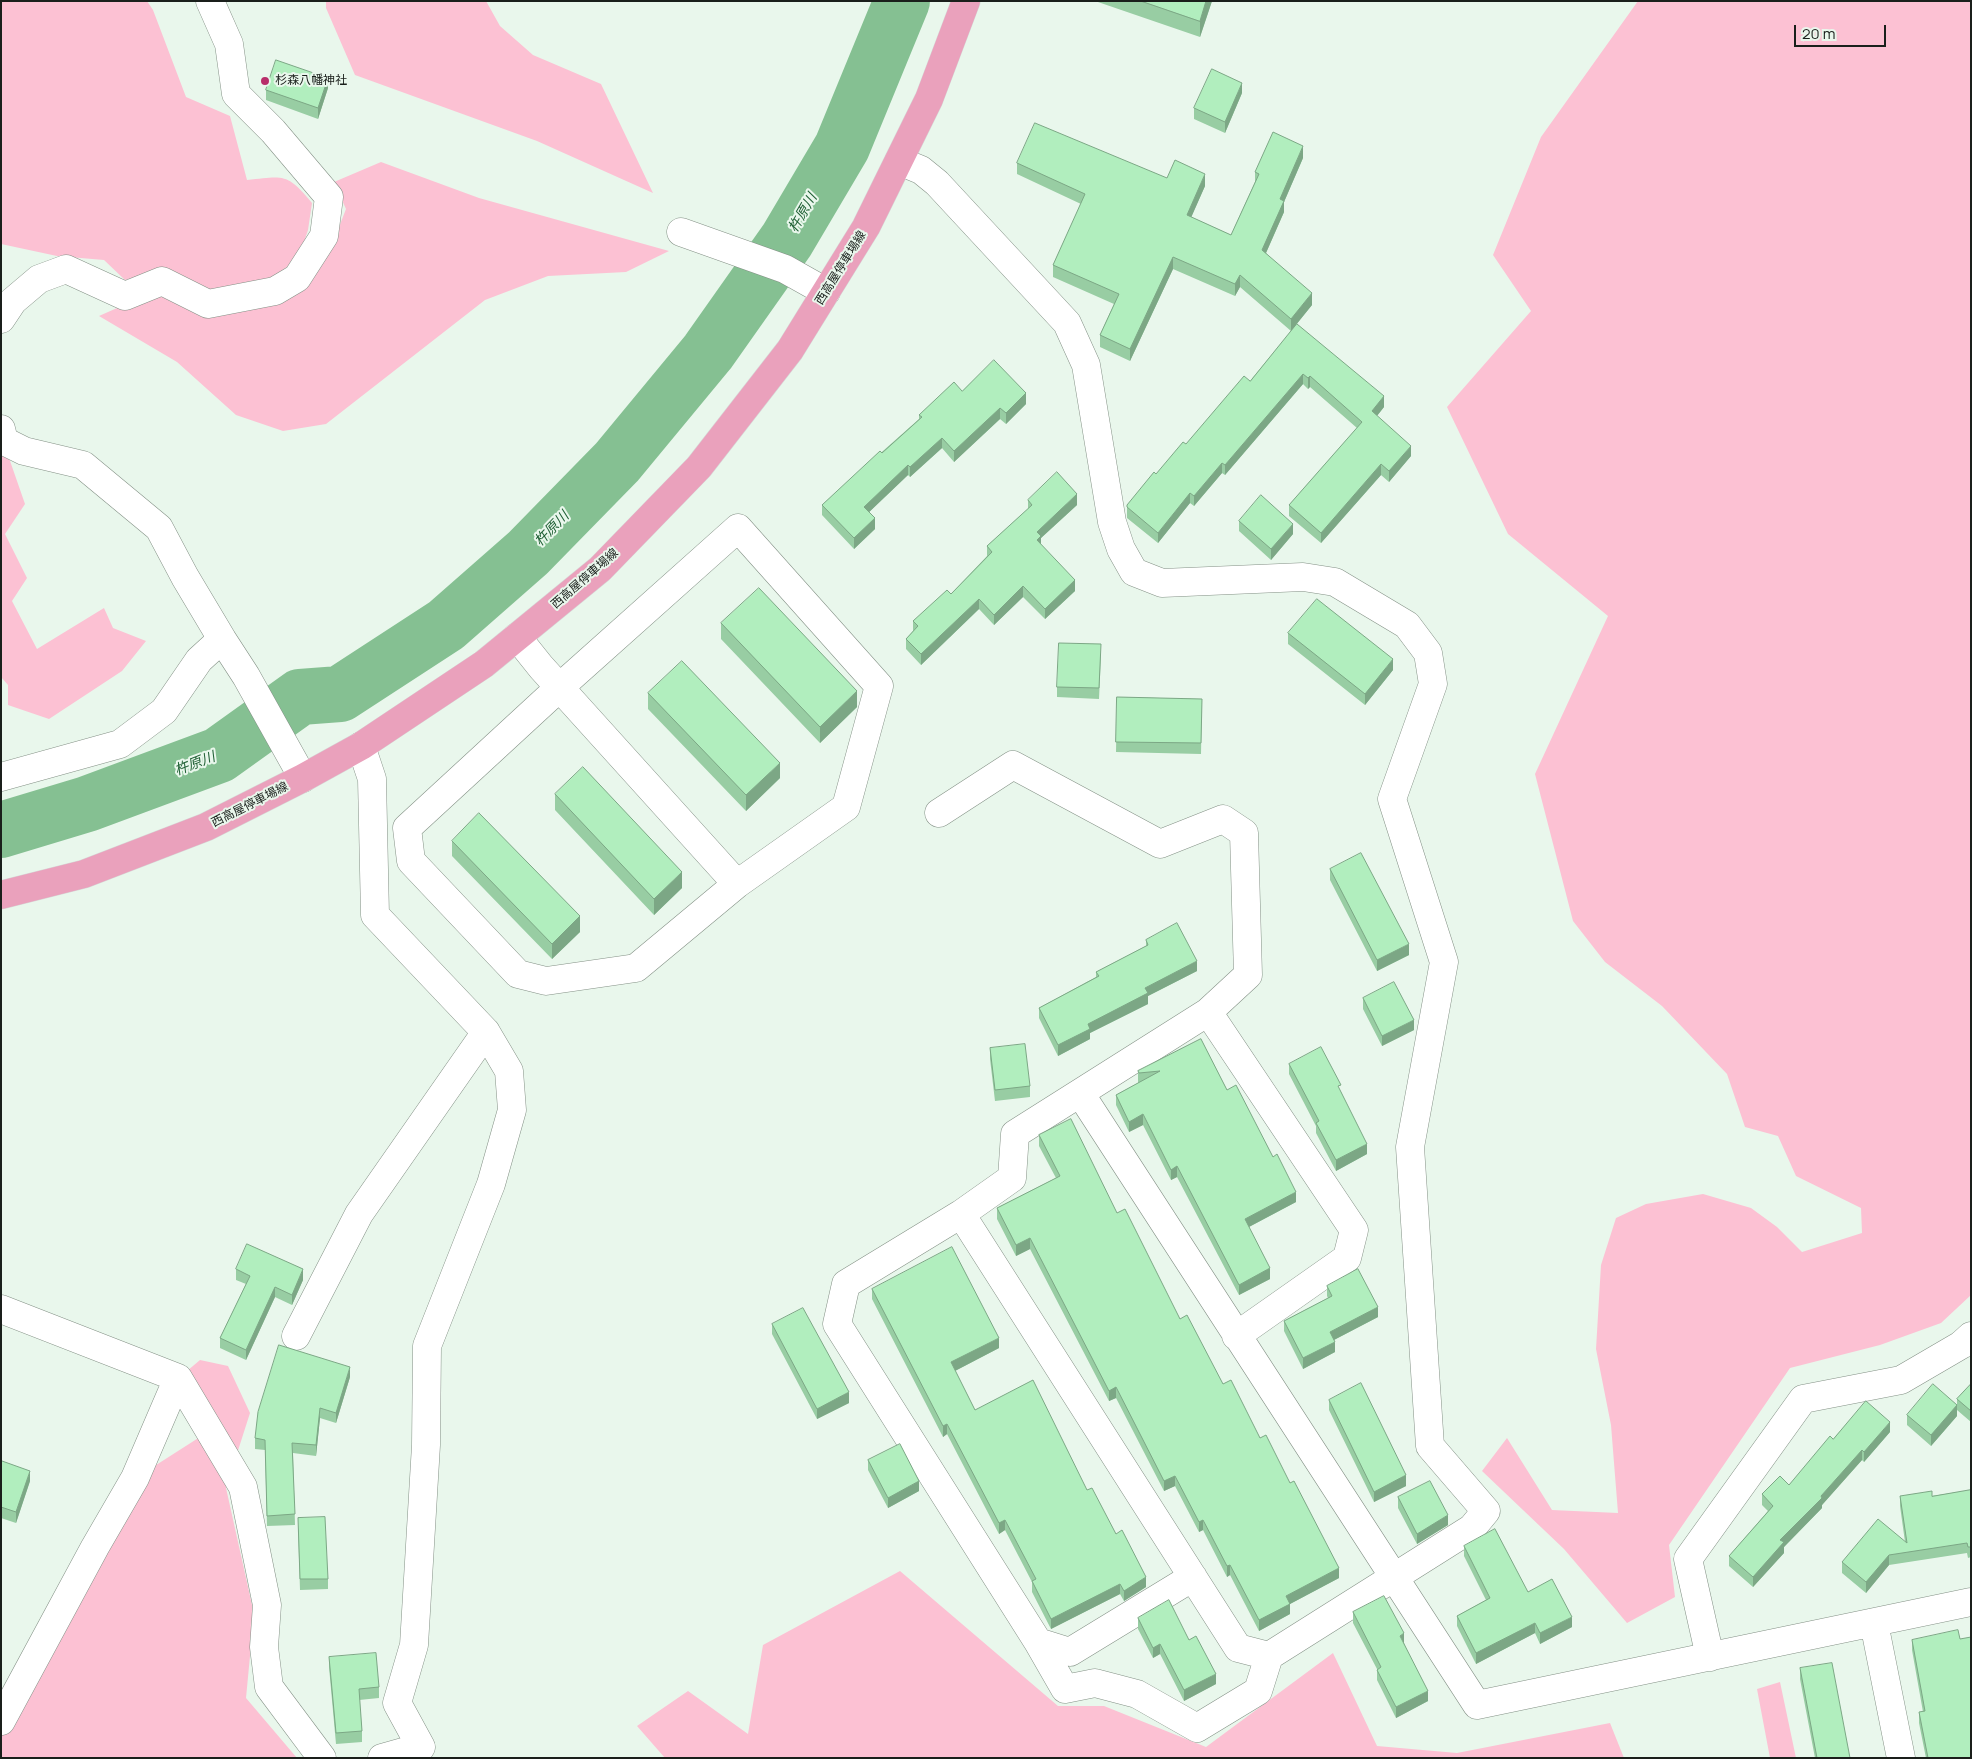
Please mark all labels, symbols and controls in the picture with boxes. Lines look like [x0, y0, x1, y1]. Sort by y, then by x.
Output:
scale bar [1797, 15, 1890, 47]
text: 20 m [1802, 23, 1835, 44]
place label: 杉森八幡神社 [275, 74, 347, 88]
marker: 杉森八幡神社 [259, 75, 271, 87]
water label: 杵原川 [785, 191, 821, 235]
street label: 西高屋停車場線 [813, 229, 869, 307]
water label: 杵原川 [531, 508, 573, 550]
street label: 西高屋停車場線 [549, 546, 621, 612]
water label: 杵原川 [172, 749, 218, 779]
street label: 西高屋停車場線 [209, 780, 291, 830]

